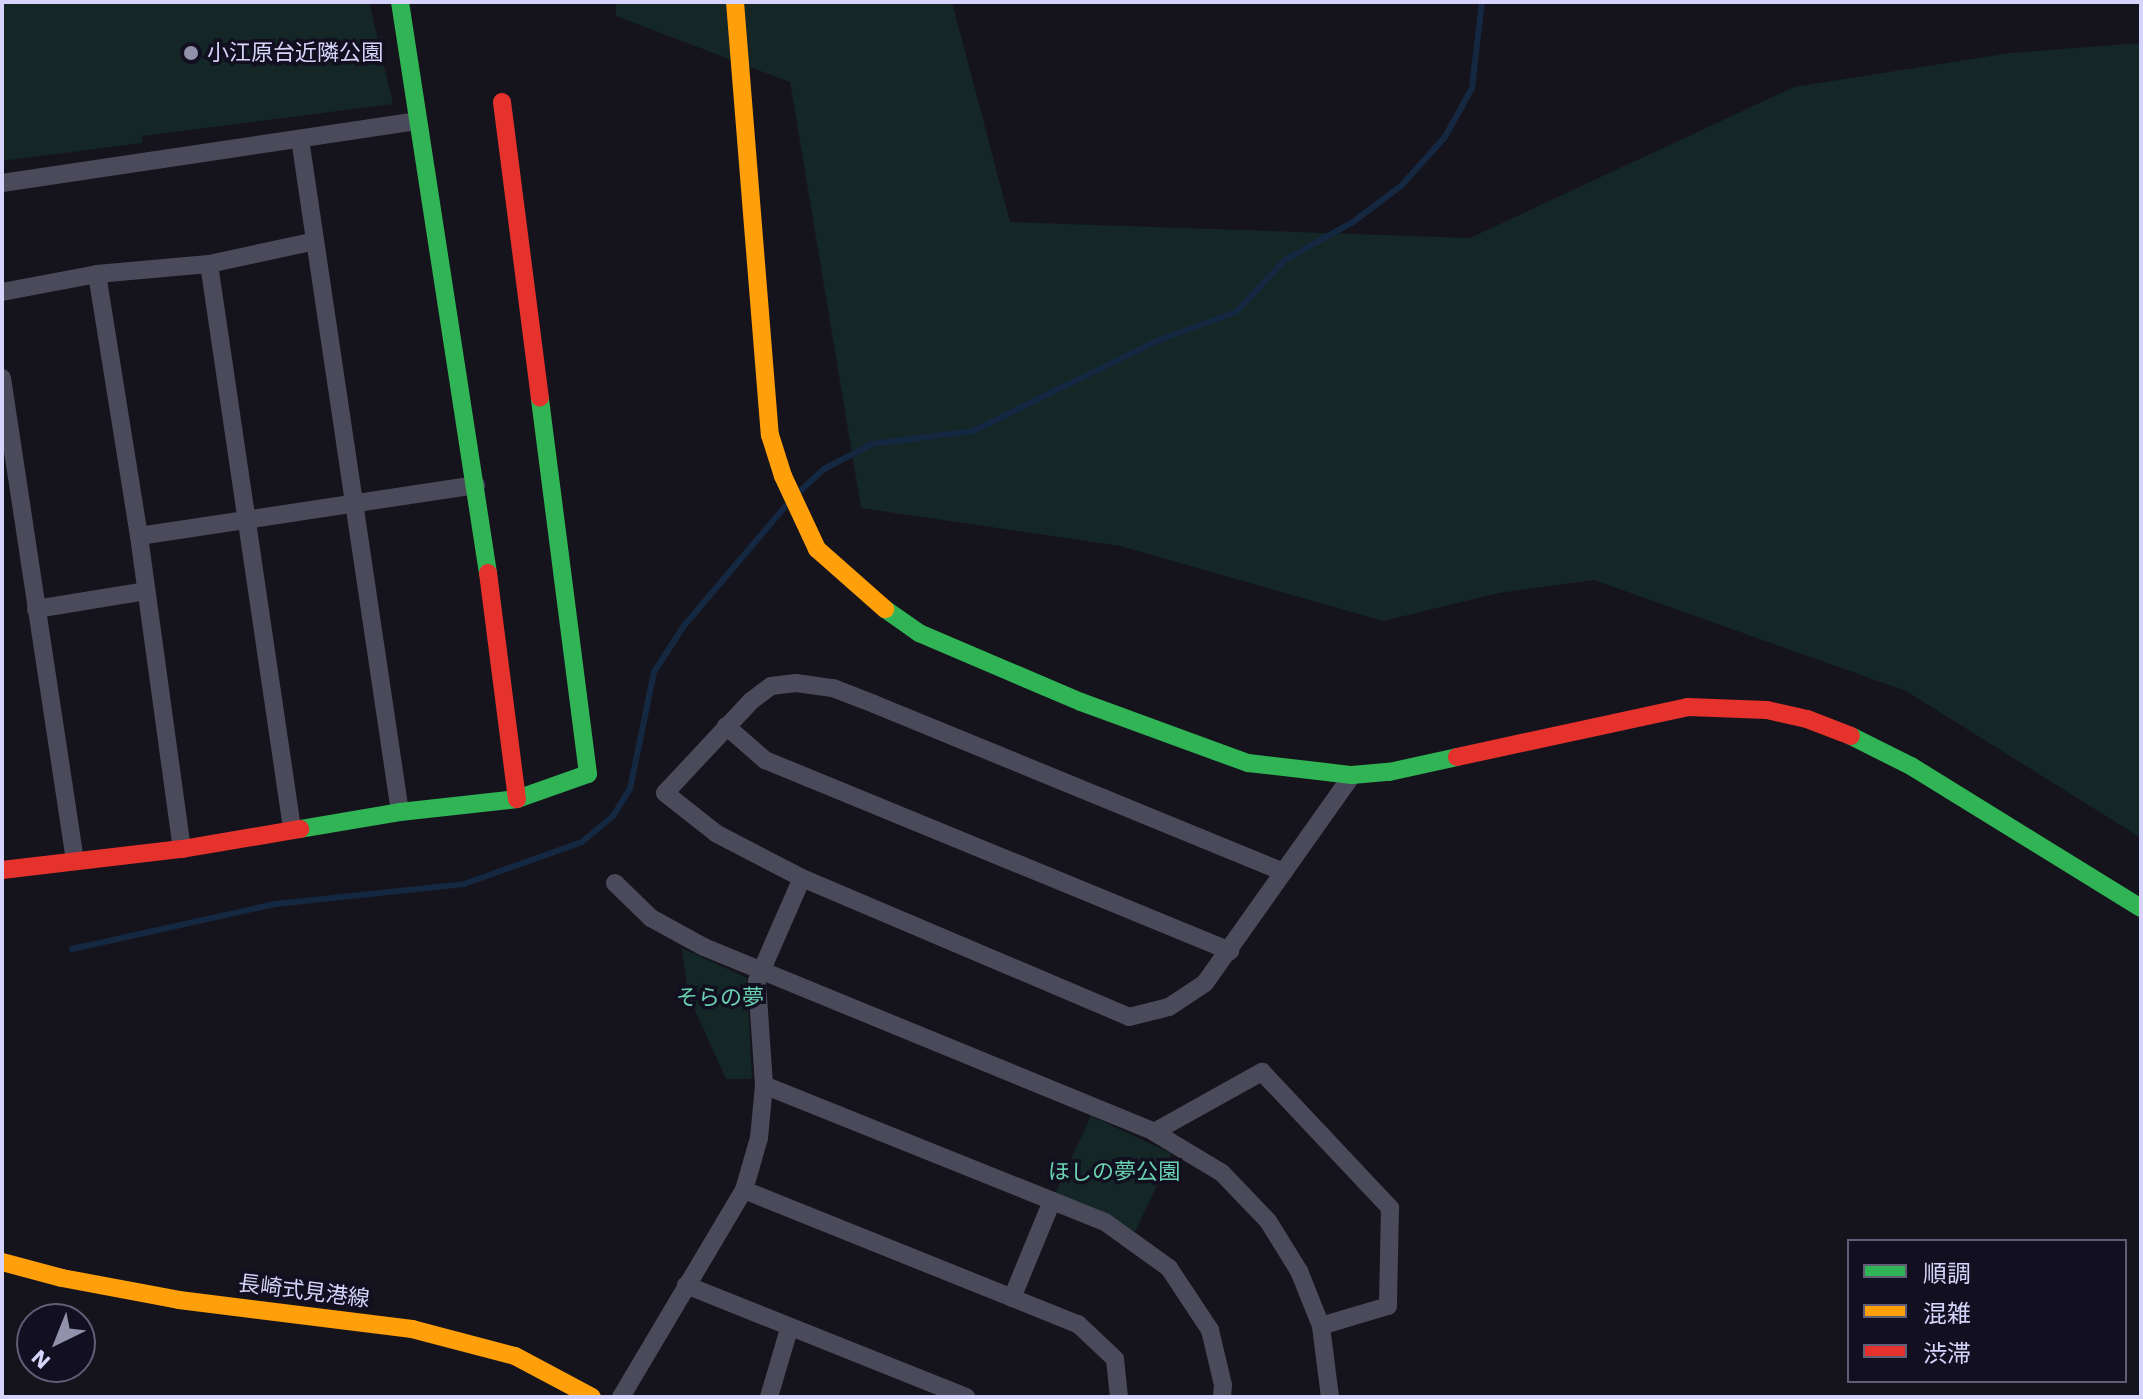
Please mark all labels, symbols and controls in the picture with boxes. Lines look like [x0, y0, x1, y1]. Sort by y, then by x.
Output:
place label: 小江原台近隣公園 [207, 40, 383, 66]
marker: 小江原台近隣公園 [182, 44, 200, 62]
park label: そらの夢 [676, 985, 764, 1011]
park label: ほしの夢公園 [1048, 1159, 1180, 1185]
legend [1847, 1239, 2127, 1383]
text: 順調 [1923, 1260, 1971, 1288]
street label: 長崎式見港線 [237, 1270, 371, 1312]
text: 混雑 [1923, 1300, 1971, 1328]
north arrow [16, 1303, 96, 1383]
text: 渋滞 [1923, 1340, 1971, 1368]
text: N [26, 1345, 55, 1374]

